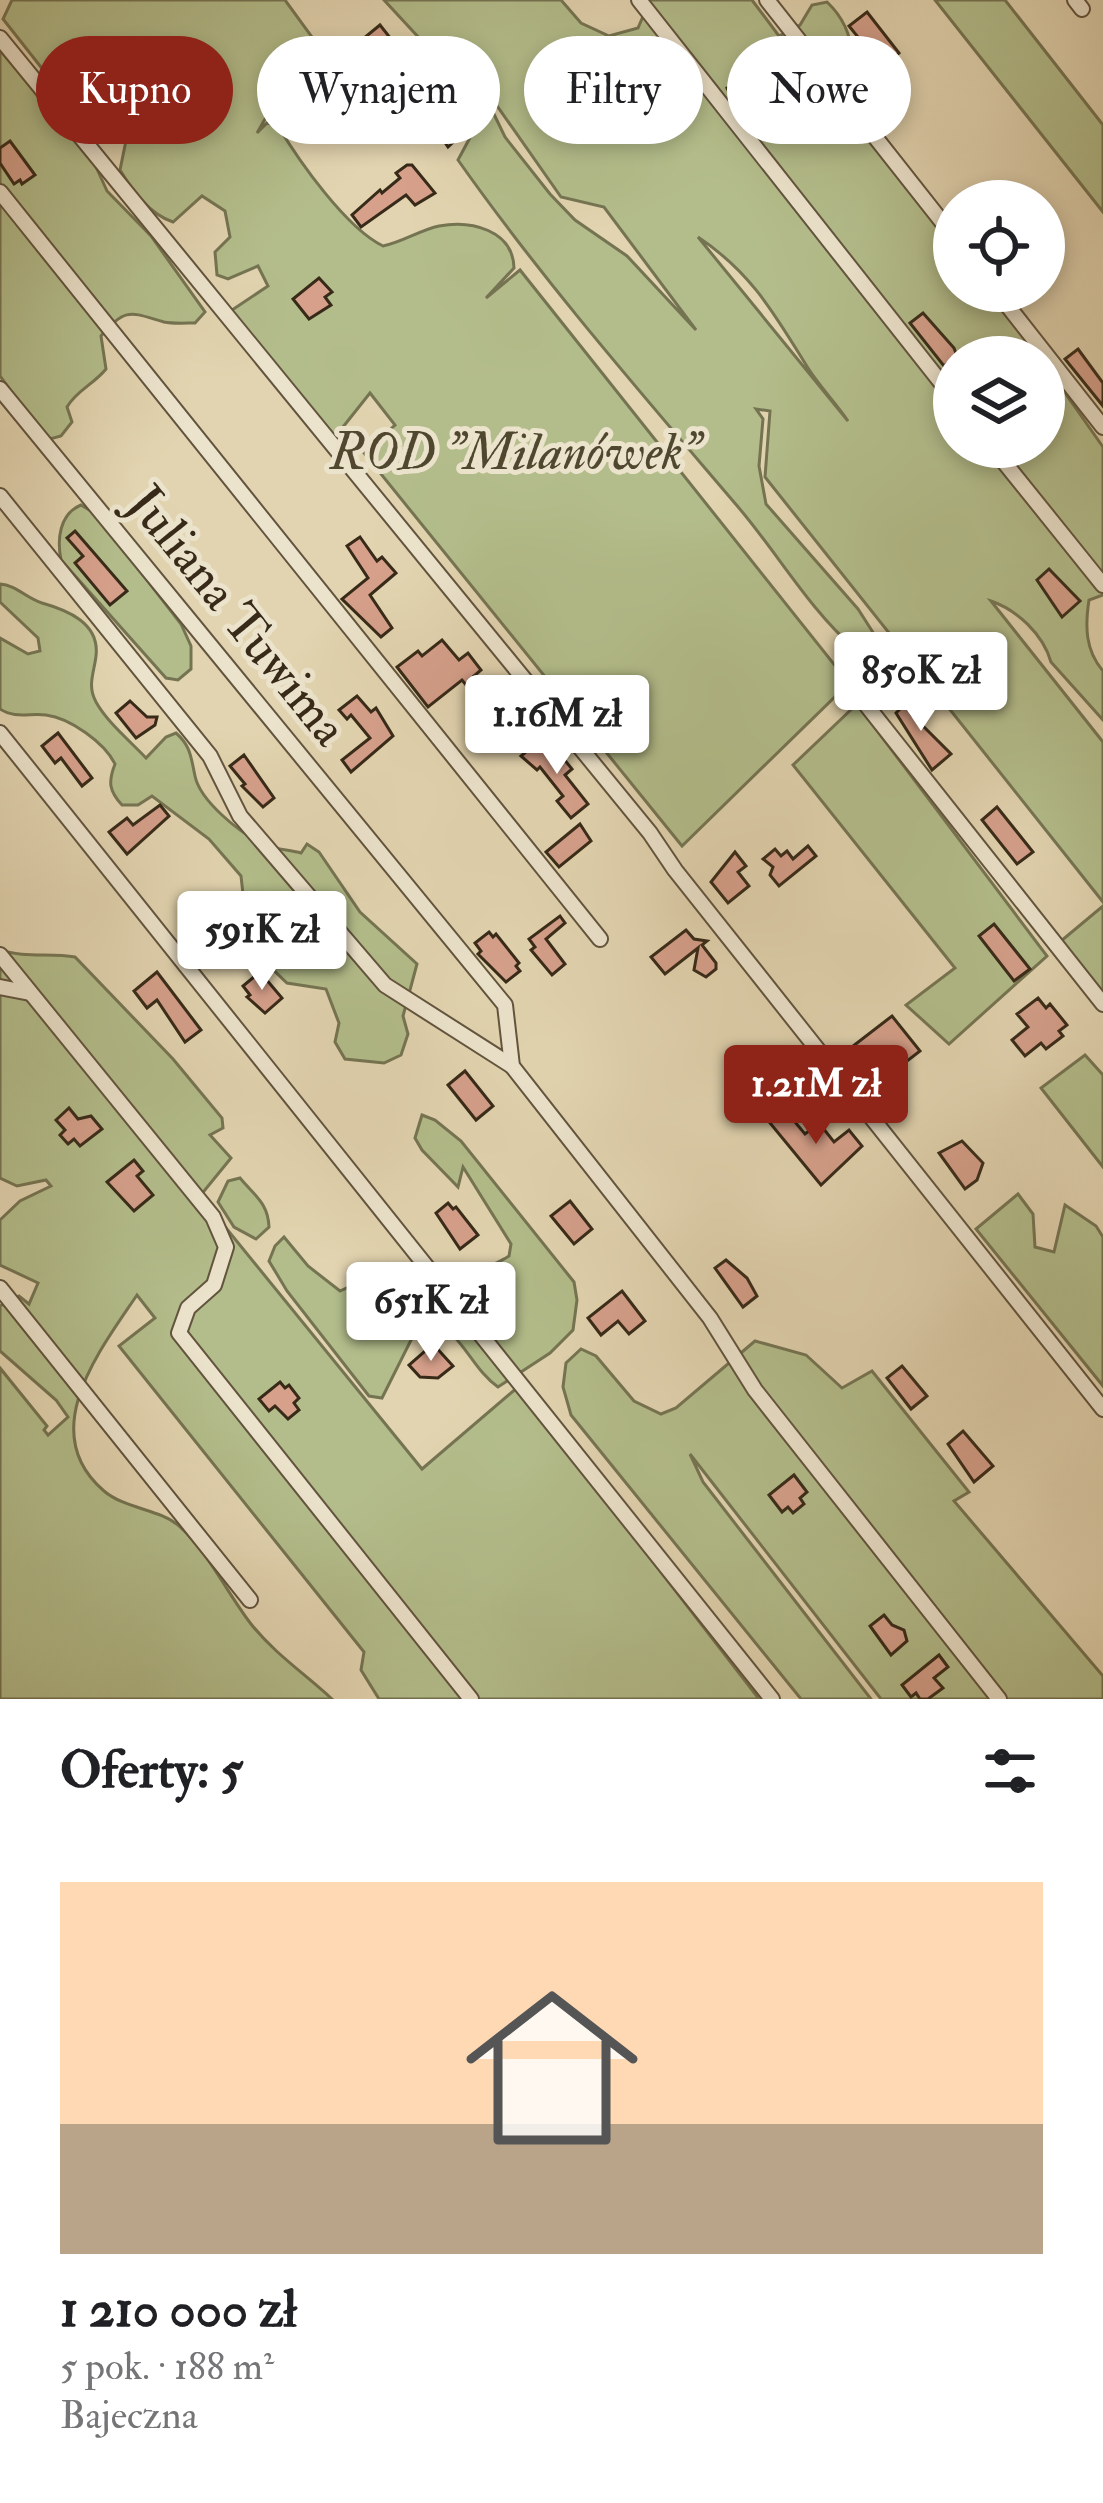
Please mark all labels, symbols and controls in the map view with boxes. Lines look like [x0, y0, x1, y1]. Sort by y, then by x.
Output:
chip: Kupno [36, 36, 233, 144]
chip: Wynajem [257, 36, 500, 144]
chip: Filtry [524, 36, 703, 144]
chip: Nowe [727, 36, 911, 144]
map controls [933, 180, 1065, 468]
button: locate [933, 180, 1065, 312]
button: layers [933, 336, 1065, 468]
park label: ROD "Milanówek" [328, 421, 705, 485]
street label: Juliana Tuwima [111, 472, 362, 760]
pin: 850K zł [810, 632, 1032, 734]
text: 850K zł [861, 646, 981, 695]
pin: 1.16M zł [433, 675, 681, 777]
text: 1.16M zł [492, 689, 622, 738]
pin: 591K zł [151, 891, 373, 993]
text: 591K zł [204, 905, 320, 954]
pin: 1.21M zł [692, 1045, 940, 1147]
text: 1.21M zł [751, 1059, 881, 1108]
pin: 651K zł [320, 1262, 542, 1364]
text: 651K zł [373, 1276, 489, 1325]
icon: filters [977, 1738, 1043, 1804]
text: Oferty: 5 [60, 1739, 243, 1803]
icon: home [444, 1960, 660, 2176]
text: 1 210 000 zł [60, 2278, 297, 2342]
text: 5 pok. · 188 m² [60, 2342, 274, 2391]
text: Bajeczna [60, 2391, 198, 2440]

